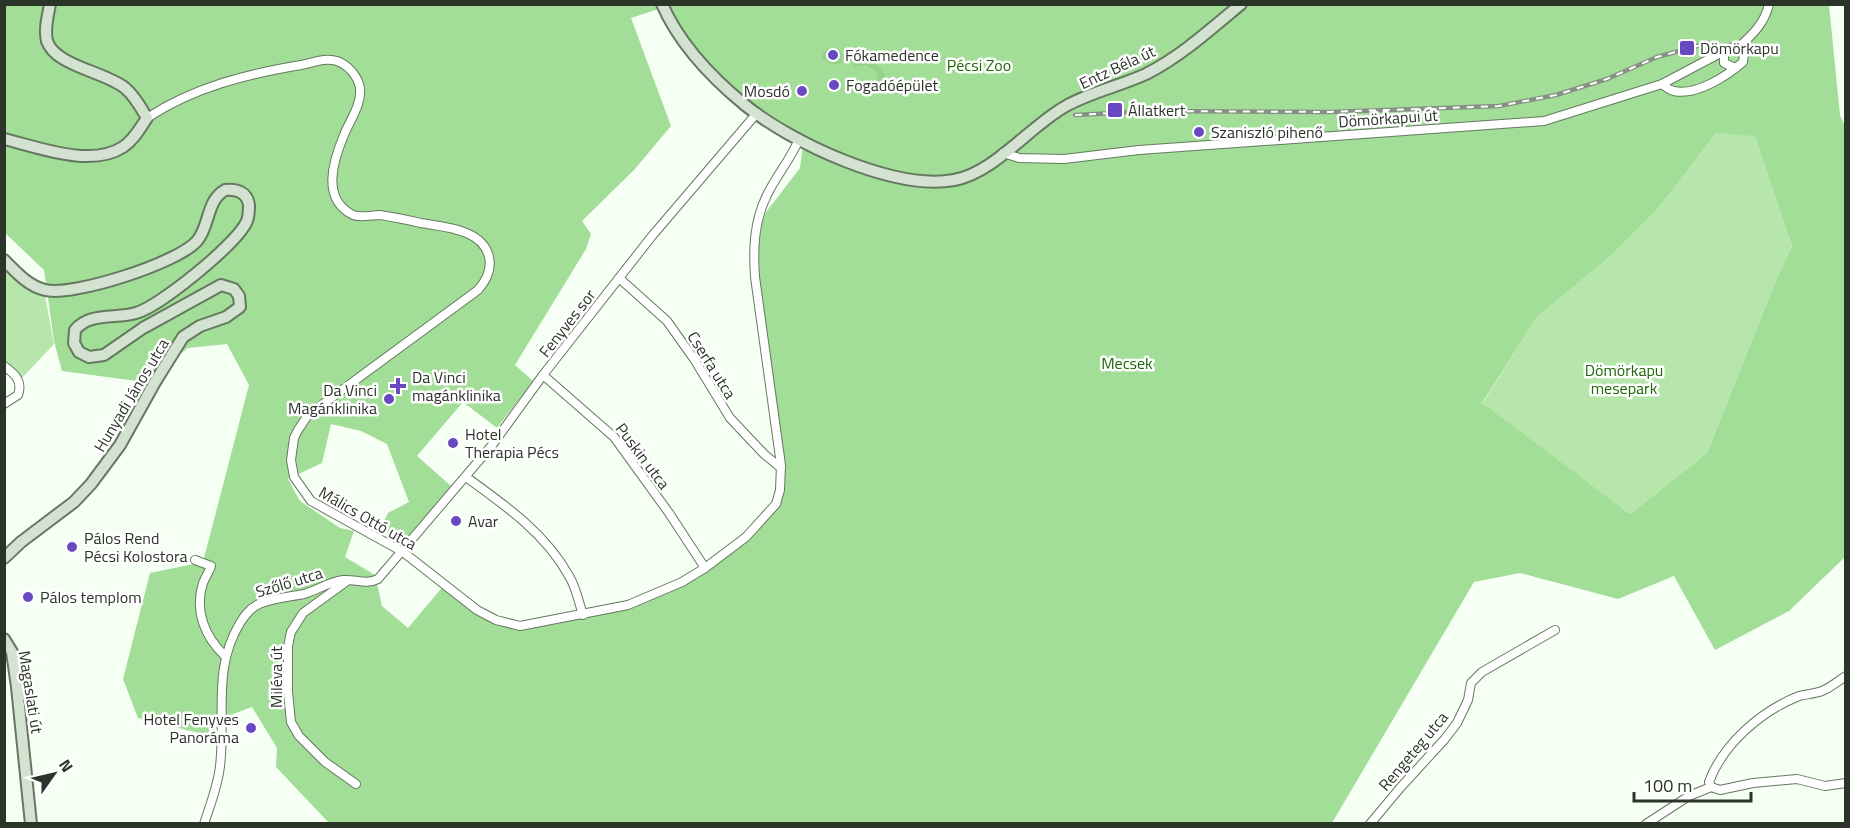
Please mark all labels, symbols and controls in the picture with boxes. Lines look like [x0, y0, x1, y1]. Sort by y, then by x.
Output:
place label: Dömörkapu [1700, 36, 1779, 60]
street label: Entz Béla út [1075, 39, 1159, 95]
marker: Dömörkapu [1678, 39, 1696, 57]
place label: Fókamedence [845, 43, 939, 67]
marker: Fókamedence [826, 48, 840, 62]
park label: Pécsi Zoo [947, 53, 1011, 77]
place label: Fogadóépület [846, 73, 938, 97]
marker: Fogadóépület [827, 78, 841, 92]
place label: Mosdó [744, 79, 790, 103]
marker: Mosdó [795, 84, 809, 98]
place label: Állatkert [1128, 98, 1186, 122]
marker: Állatkert [1106, 101, 1124, 119]
street label: Dömörkapui út [1337, 103, 1439, 133]
place label: Szaniszló pihenő [1211, 120, 1323, 144]
marker: Szaniszló pihenő [1192, 125, 1206, 139]
street label: Fenyves sor [533, 284, 602, 362]
street label: Cserfa utca [682, 327, 742, 403]
street label: Hunyadi János utca [88, 334, 174, 456]
park label: Mecsek [1101, 351, 1153, 375]
park label: Dömörkapu mesepark [1585, 358, 1663, 400]
place label: Da Vinci magánklinika [412, 365, 501, 407]
marker: Da Vinci magánklinika [389, 377, 407, 395]
place label: Da Vinci Magánklinika [288, 378, 377, 420]
marker: Da Vinci Magánklinika [382, 392, 396, 406]
street label: Puskin utca [610, 418, 676, 494]
place label: Hotel Therapia Pécs [465, 422, 559, 464]
marker: Hotel Therapia Pécs [446, 436, 460, 450]
street label: Málics Ottó utca [315, 480, 421, 556]
place label: Avar [468, 509, 499, 533]
marker: Avar [449, 514, 463, 528]
place label: Pálos Rend Pécsi Kolostora [84, 526, 187, 568]
marker: Pálos Rend Pécsi Kolostora [65, 540, 79, 554]
street label: Szőlő utca [252, 560, 326, 604]
place label: Pálos templom [40, 585, 142, 609]
marker: Pálos templom [21, 590, 35, 604]
street label: Miléva út [264, 646, 288, 708]
street label: Magaslati út [13, 649, 49, 736]
street label: Rengeteg utca [1373, 706, 1453, 796]
place label: Hotel Fenyves Panoráma [143, 707, 239, 749]
marker: Hotel Fenyves Panoráma [244, 721, 258, 735]
north arrow [24, 744, 84, 804]
text: N [53, 754, 79, 777]
scale bar [1634, 765, 1751, 803]
text: 100 m [1643, 772, 1692, 799]

